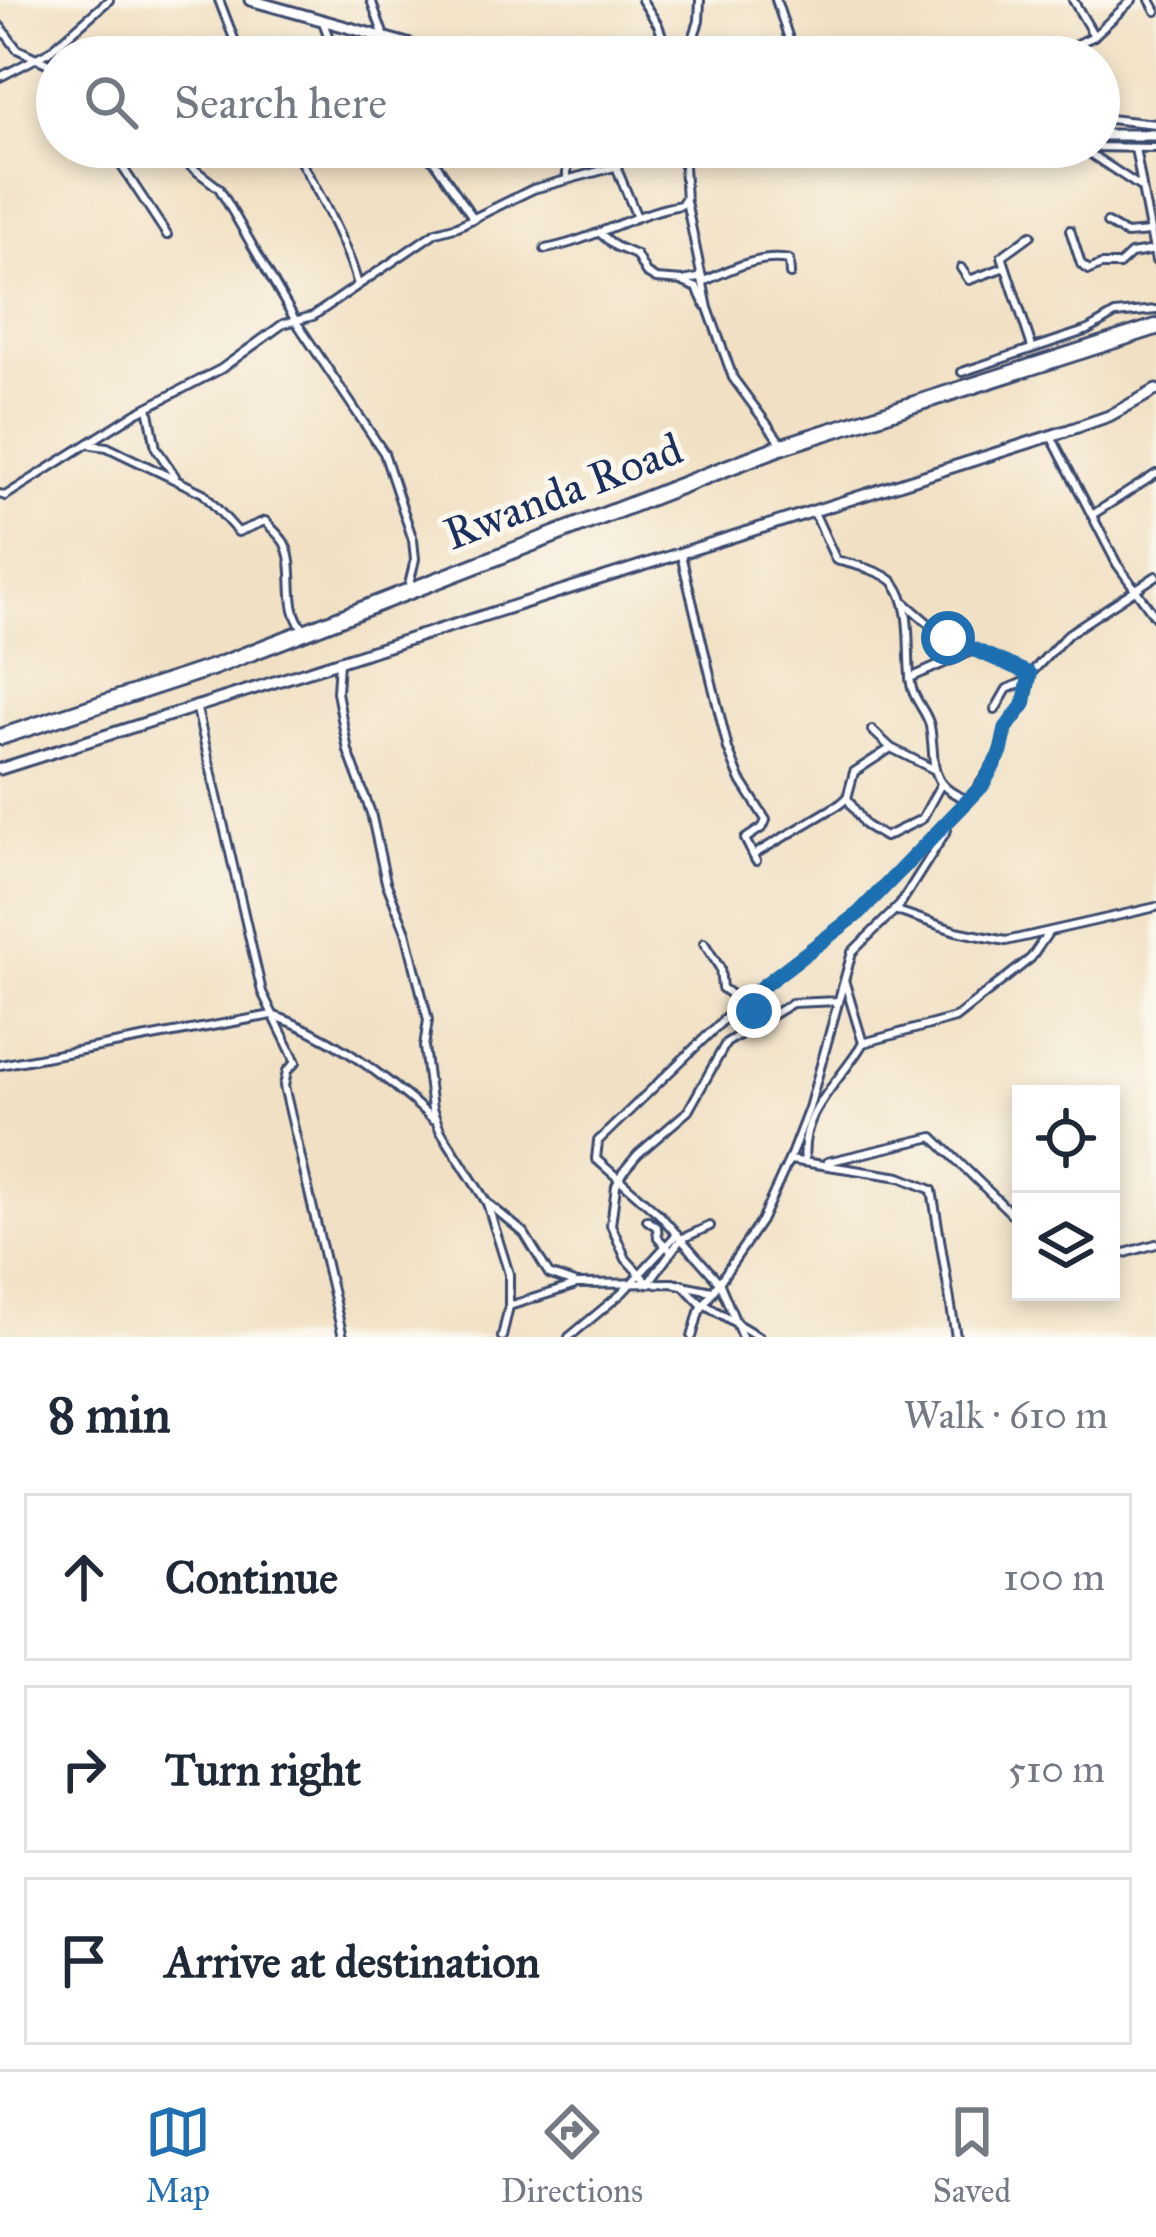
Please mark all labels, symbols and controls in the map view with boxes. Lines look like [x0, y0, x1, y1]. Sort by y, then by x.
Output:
search box [36, 36, 1120, 168]
icon: search [78, 69, 144, 135]
text: Search here [174, 75, 387, 130]
street label: Rwanda Road [436, 420, 690, 562]
route start [921, 611, 975, 665]
route end [727, 984, 781, 1038]
map controls [1012, 1085, 1120, 1301]
button: locate [1012, 1085, 1120, 1193]
button: layers [1012, 1193, 1120, 1301]
text: 8 min [48, 1384, 171, 1446]
text: Walk · 610 m [904, 1391, 1108, 1439]
icon: ahead [51, 1544, 117, 1610]
text: Continue [165, 1550, 338, 1605]
text: 100 m [1003, 1553, 1105, 1601]
icon: right [51, 1736, 117, 1802]
text: Turn right [165, 1742, 361, 1797]
text: 510 m [1008, 1745, 1105, 1793]
icon: arrive [51, 1928, 117, 1994]
text: Arrive at destination [165, 1934, 540, 1989]
tab: Map [145, 2099, 211, 2211]
tab: Directions [501, 2099, 643, 2211]
tab: Saved [933, 2099, 1011, 2211]

